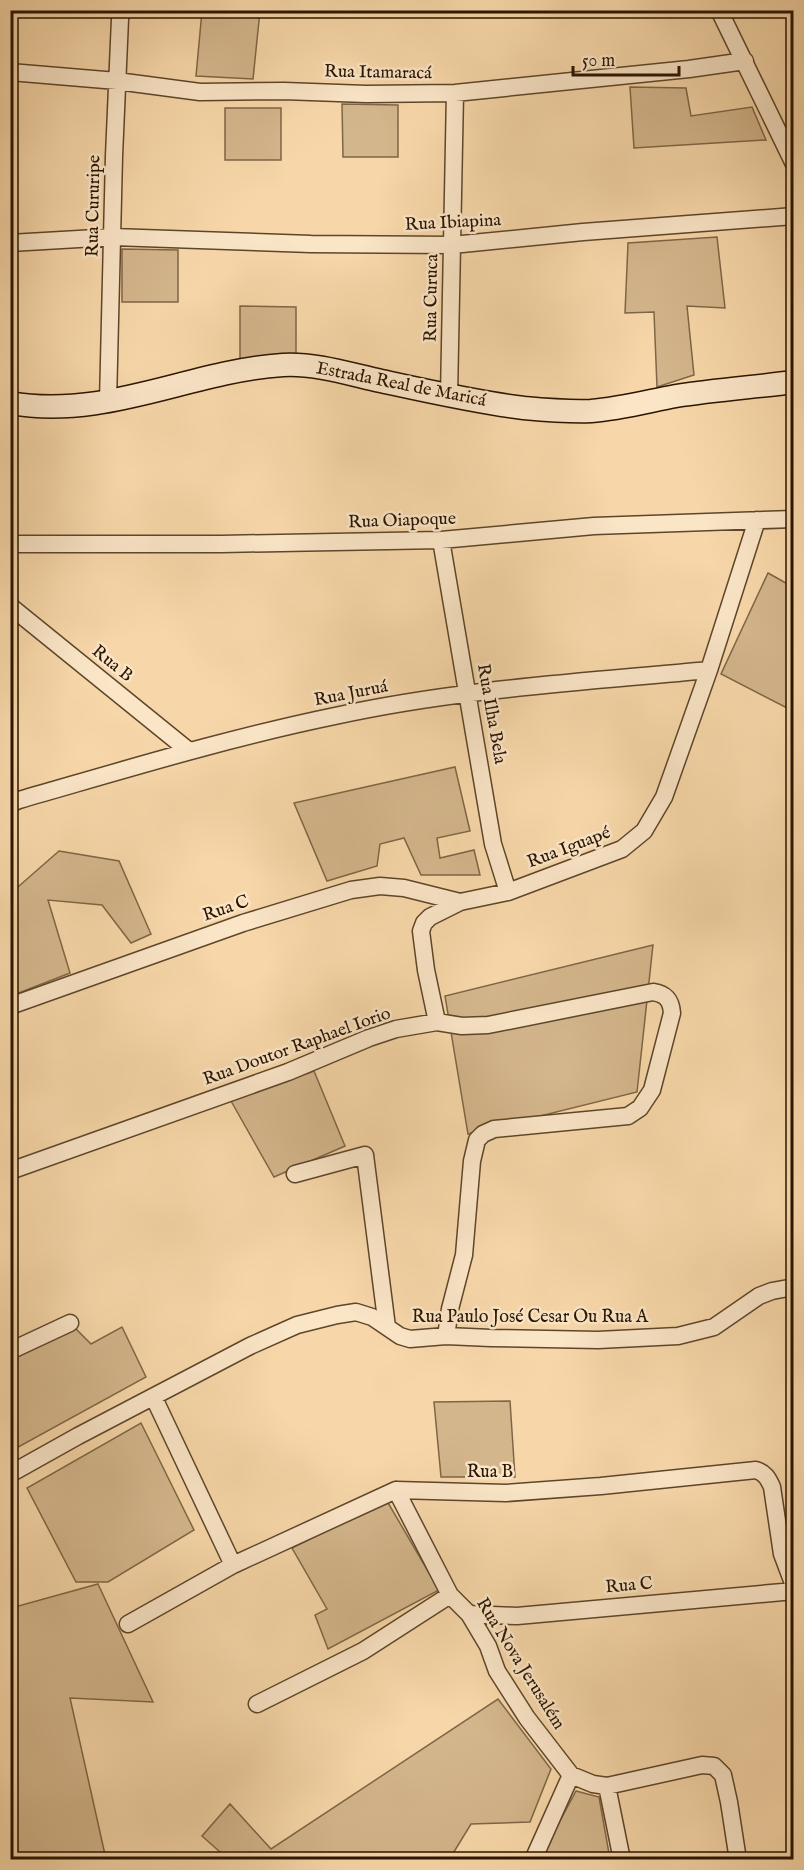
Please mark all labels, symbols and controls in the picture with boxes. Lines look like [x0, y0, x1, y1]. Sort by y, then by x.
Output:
scale bar [573, 39, 680, 77]
text: 50 m [582, 50, 615, 73]
street label: Rua Itamaracá [324, 61, 432, 85]
street label: Rua Cururipe [82, 155, 106, 257]
street label: Rua Ibiapina [404, 209, 502, 237]
street label: Rua Curuca [420, 253, 444, 342]
street label: Estrada Real de Maricá [314, 357, 488, 413]
street label: Rua Oiapoque [348, 508, 456, 534]
street label: Rua B [87, 640, 137, 688]
street label: Rua Ilha Bela [471, 662, 511, 766]
street label: Rua Juruá [312, 676, 390, 712]
street label: Rua Iguapé [524, 822, 614, 874]
street label: Rua C [200, 890, 252, 928]
street label: Rua Doutor Raphael Iorio [200, 1002, 394, 1092]
street label: Rua Paulo José Cesar Ou Rua A [412, 1306, 649, 1329]
street label: Rua B [467, 1461, 513, 1484]
street label: Rua C [604, 1572, 654, 1600]
street label: Rua Nova Jerusalém [470, 1594, 570, 1734]

